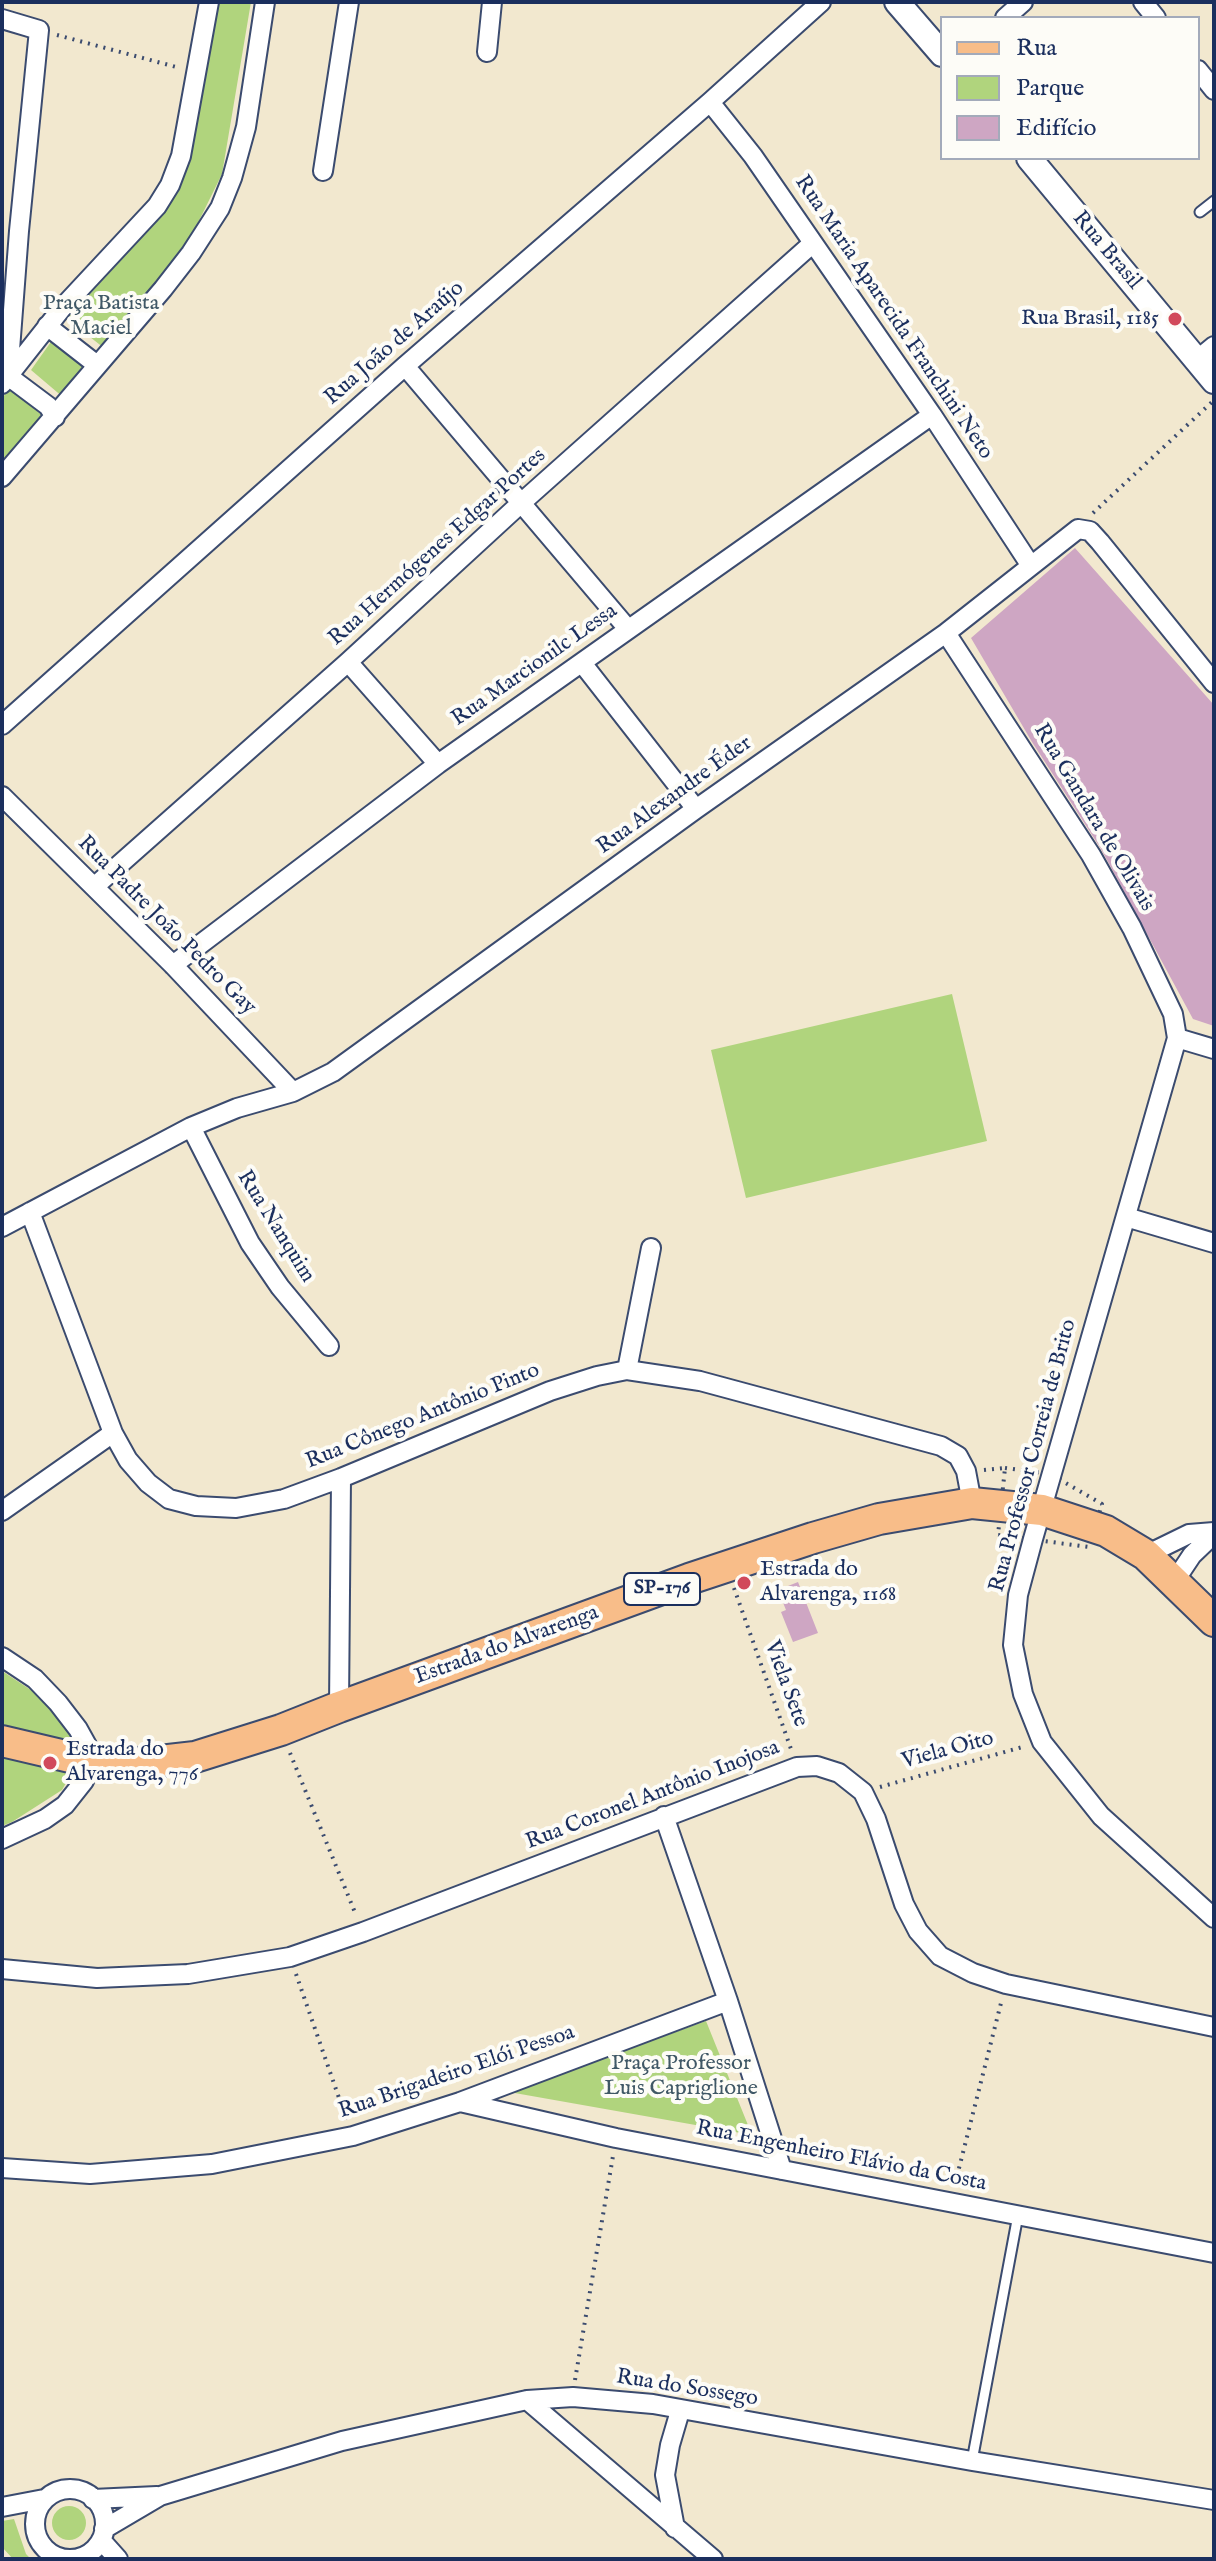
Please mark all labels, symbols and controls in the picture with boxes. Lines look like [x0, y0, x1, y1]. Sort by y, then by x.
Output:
legend [940, 16, 1200, 160]
text: Rua [1016, 33, 1057, 64]
text: Parque [1016, 73, 1084, 104]
text: Edifício [1016, 113, 1096, 144]
street label: Rua Maria Aparecida Franchini Neto [788, 171, 998, 465]
street label: Rua Brasil [1066, 206, 1146, 296]
street label: Rua João de Araújo [320, 276, 470, 412]
park label: Praça Batista Maciel [43, 291, 159, 342]
place label: Rua Brasil, 1185 [1021, 306, 1159, 332]
marker: Rua Brasil, 1185 [1166, 310, 1184, 328]
street label: Rua Hermógenes Edgar Portes [324, 443, 552, 653]
street label: Rua Marcionilc Lessa [447, 599, 623, 733]
street label: Rua Gandara de Olivais [1027, 719, 1159, 917]
street label: Rua Alexandre Éder [592, 731, 758, 861]
street label: Rua Padre João Pedro Gay [71, 831, 261, 1021]
street label: Rua Nanquim [230, 1166, 320, 1288]
street label: Rua Professor Correia de Brito [985, 1317, 1083, 1595]
street label: Rua Cônego Antônio Pinto [302, 1358, 544, 1476]
place label: Estrada do Alvarenga, 1168 [760, 1557, 896, 1608]
road number: SP-176 [624, 1573, 700, 1605]
marker: Estrada do Alvarenga, 1168 [735, 1574, 753, 1592]
street label: Estrada do Alvarenga [411, 1600, 603, 1692]
street label: Viela Sete [757, 1637, 813, 1731]
street label: Viela Oito [899, 1726, 997, 1776]
street label: Rua Coronel Antônio Inojosa [522, 1735, 784, 1857]
place label: Estrada do Alvarenga, 776 [66, 1737, 198, 1788]
marker: Estrada do Alvarenga, 776 [41, 1754, 59, 1772]
street label: Rua Brigadeiro Elói Pessoa [336, 2020, 578, 2126]
park label: Praça Professor Luis Capriglione [604, 2051, 758, 2102]
street label: Rua Engenheiro Flávio da Costa [694, 2116, 988, 2198]
street label: Rua do Sossego [614, 2365, 760, 2413]

